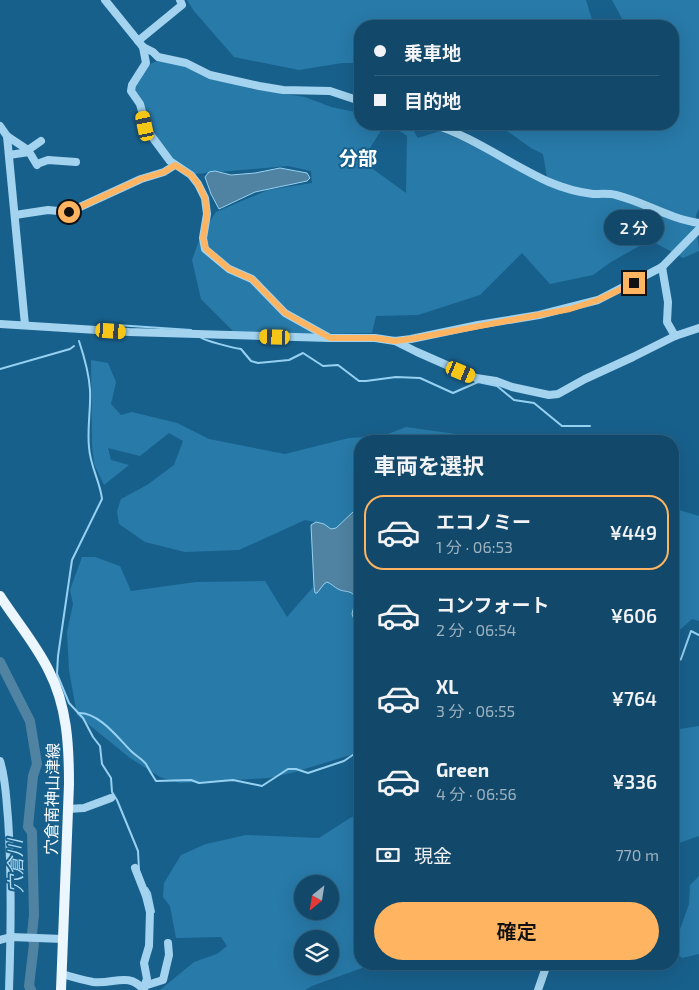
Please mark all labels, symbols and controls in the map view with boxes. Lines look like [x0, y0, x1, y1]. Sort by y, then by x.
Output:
text: 乗車地 [404, 41, 461, 64]
text: 目的地 [404, 89, 461, 112]
car [134, 110, 155, 142]
district label: 分部 [339, 146, 377, 169]
route start [58, 201, 80, 223]
callout: 2 分 [604, 210, 664, 246]
text: 2 分 [620, 218, 648, 237]
route end [623, 272, 645, 294]
car [95, 322, 126, 340]
car [259, 329, 290, 345]
car [444, 359, 477, 385]
text: 車両を選択 [374, 452, 484, 478]
icon: car [376, 510, 421, 555]
text: エコノミー [436, 510, 531, 533]
text: ¥449 [610, 521, 657, 544]
text: 1 分 · 06:53 [436, 537, 513, 556]
icon: car [376, 593, 421, 638]
text: コンフォート [436, 593, 549, 616]
text: ¥606 [611, 604, 657, 627]
text: 2 分 · 06:54 [436, 620, 516, 639]
text: XL [436, 675, 458, 698]
icon: car [376, 676, 421, 721]
text: ¥764 [612, 687, 657, 710]
text: 3 分 · 06:55 [436, 701, 515, 720]
street label: 穴倉南神山津線 [41, 743, 62, 855]
text: Green [436, 758, 489, 781]
icon: car [376, 759, 421, 804]
text: ¥336 [612, 770, 657, 793]
text: 4 分 · 06:56 [436, 784, 517, 803]
water label: 穴倉川 [3, 837, 26, 893]
icon: cash [374, 841, 402, 869]
text: 現金 [414, 844, 452, 867]
text: 770 m [615, 845, 659, 864]
north arrow [294, 875, 339, 920]
map controls [294, 875, 339, 975]
button: 確定 [374, 902, 659, 960]
button: layers [294, 930, 339, 975]

